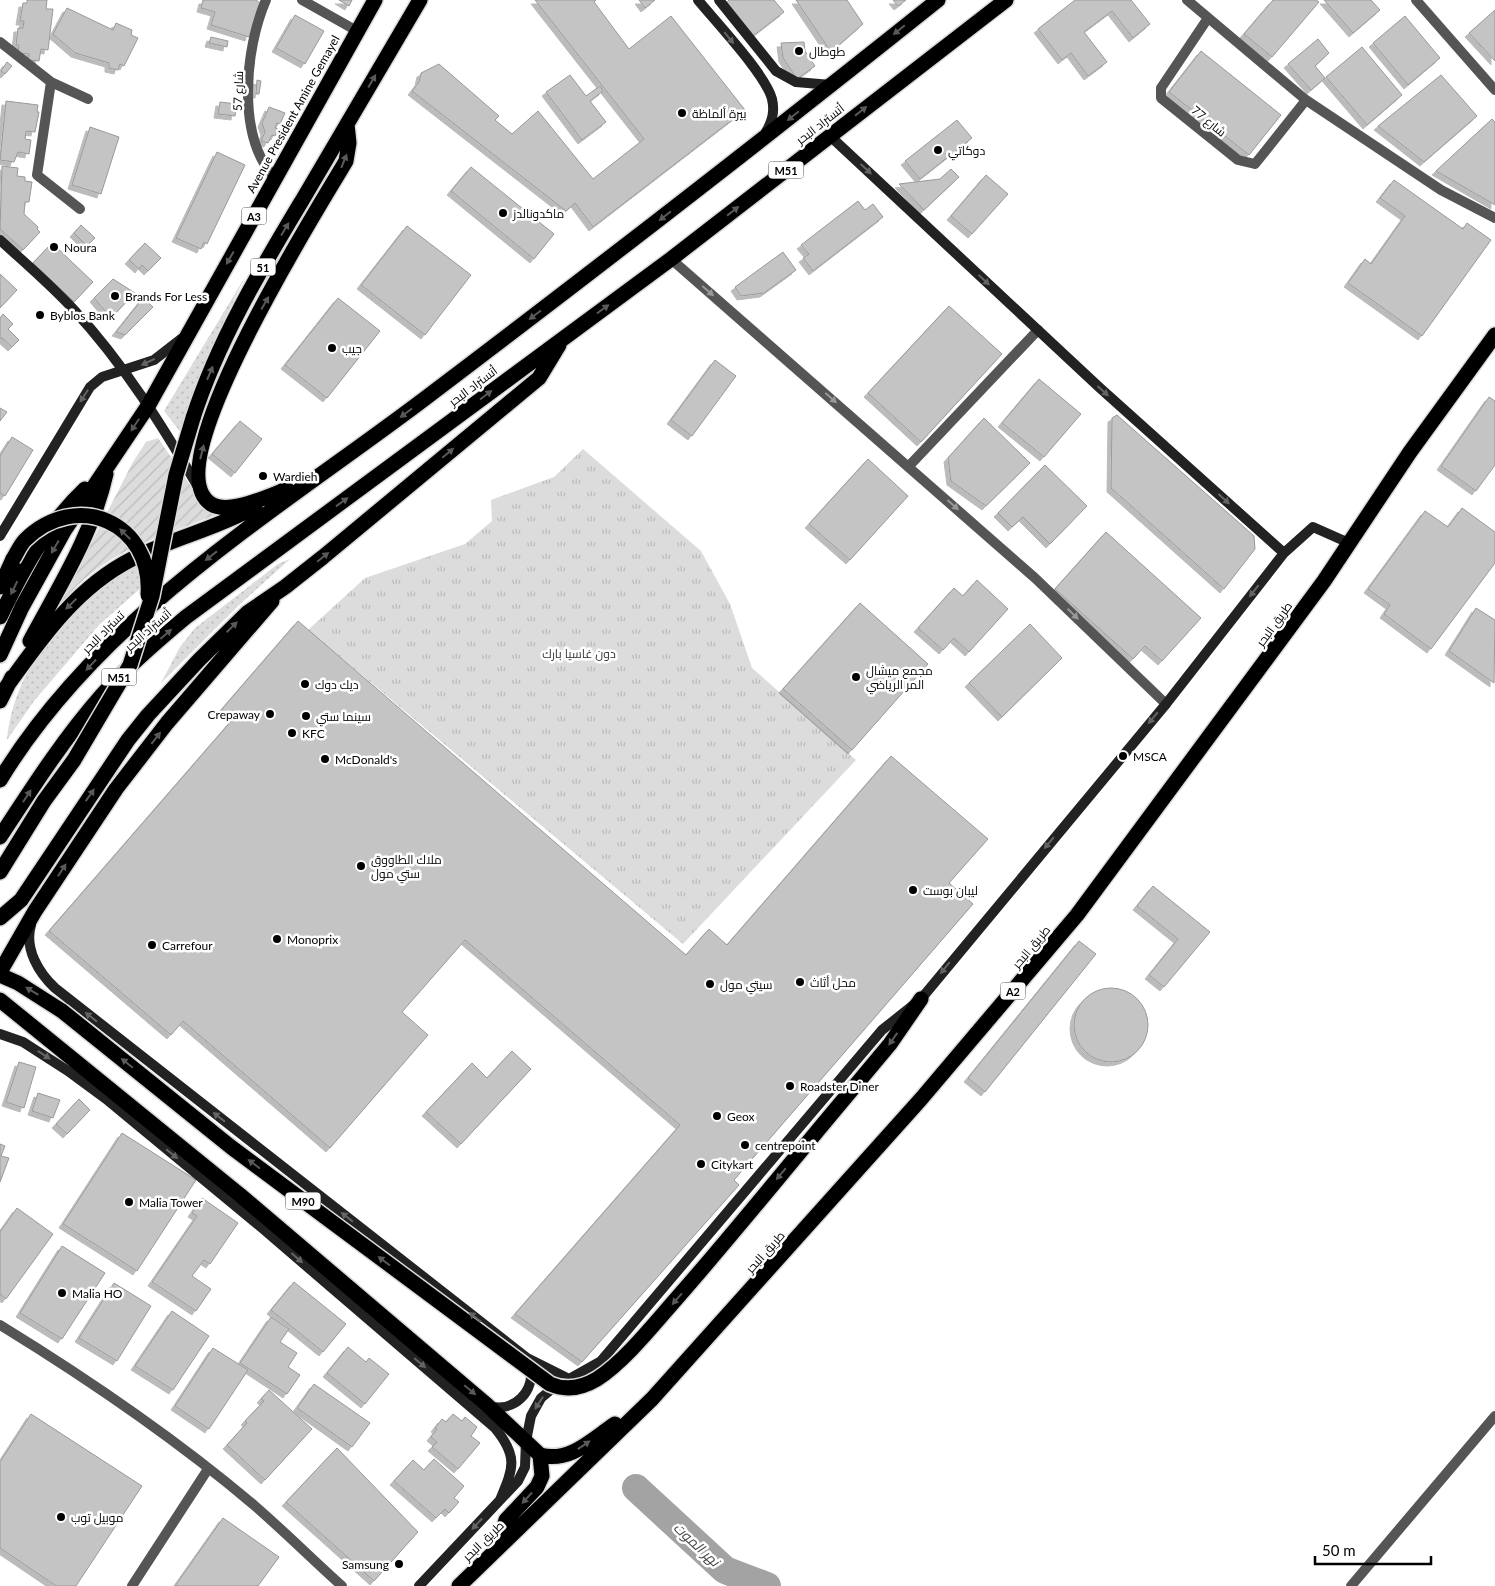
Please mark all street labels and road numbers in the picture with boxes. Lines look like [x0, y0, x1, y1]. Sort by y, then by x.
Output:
street label: Avenue President Amine Gemayel [243, 33, 343, 195]
street label: شارع 57 [230, 71, 247, 111]
street label: أتستراد البحر [792, 101, 847, 148]
street label: شارع 77 [1188, 103, 1229, 140]
road number: M51 [768, 162, 804, 178]
road number: A3 [242, 208, 266, 225]
road number: 51 [250, 258, 276, 276]
street label: أتستراد البحر [445, 363, 500, 410]
street label: طريق البحر [1252, 599, 1295, 650]
street label: أتستراد البحر [121, 606, 174, 655]
street label: تستراد البحر [78, 607, 128, 657]
road number: M51 [102, 669, 136, 686]
street label: طريق البحر [1008, 922, 1053, 972]
road number: A2 [1000, 982, 1026, 999]
road number: M90 [286, 1192, 320, 1210]
street label: طريق البحر [742, 1228, 788, 1277]
street label: طريق البحر [459, 1518, 507, 1565]

